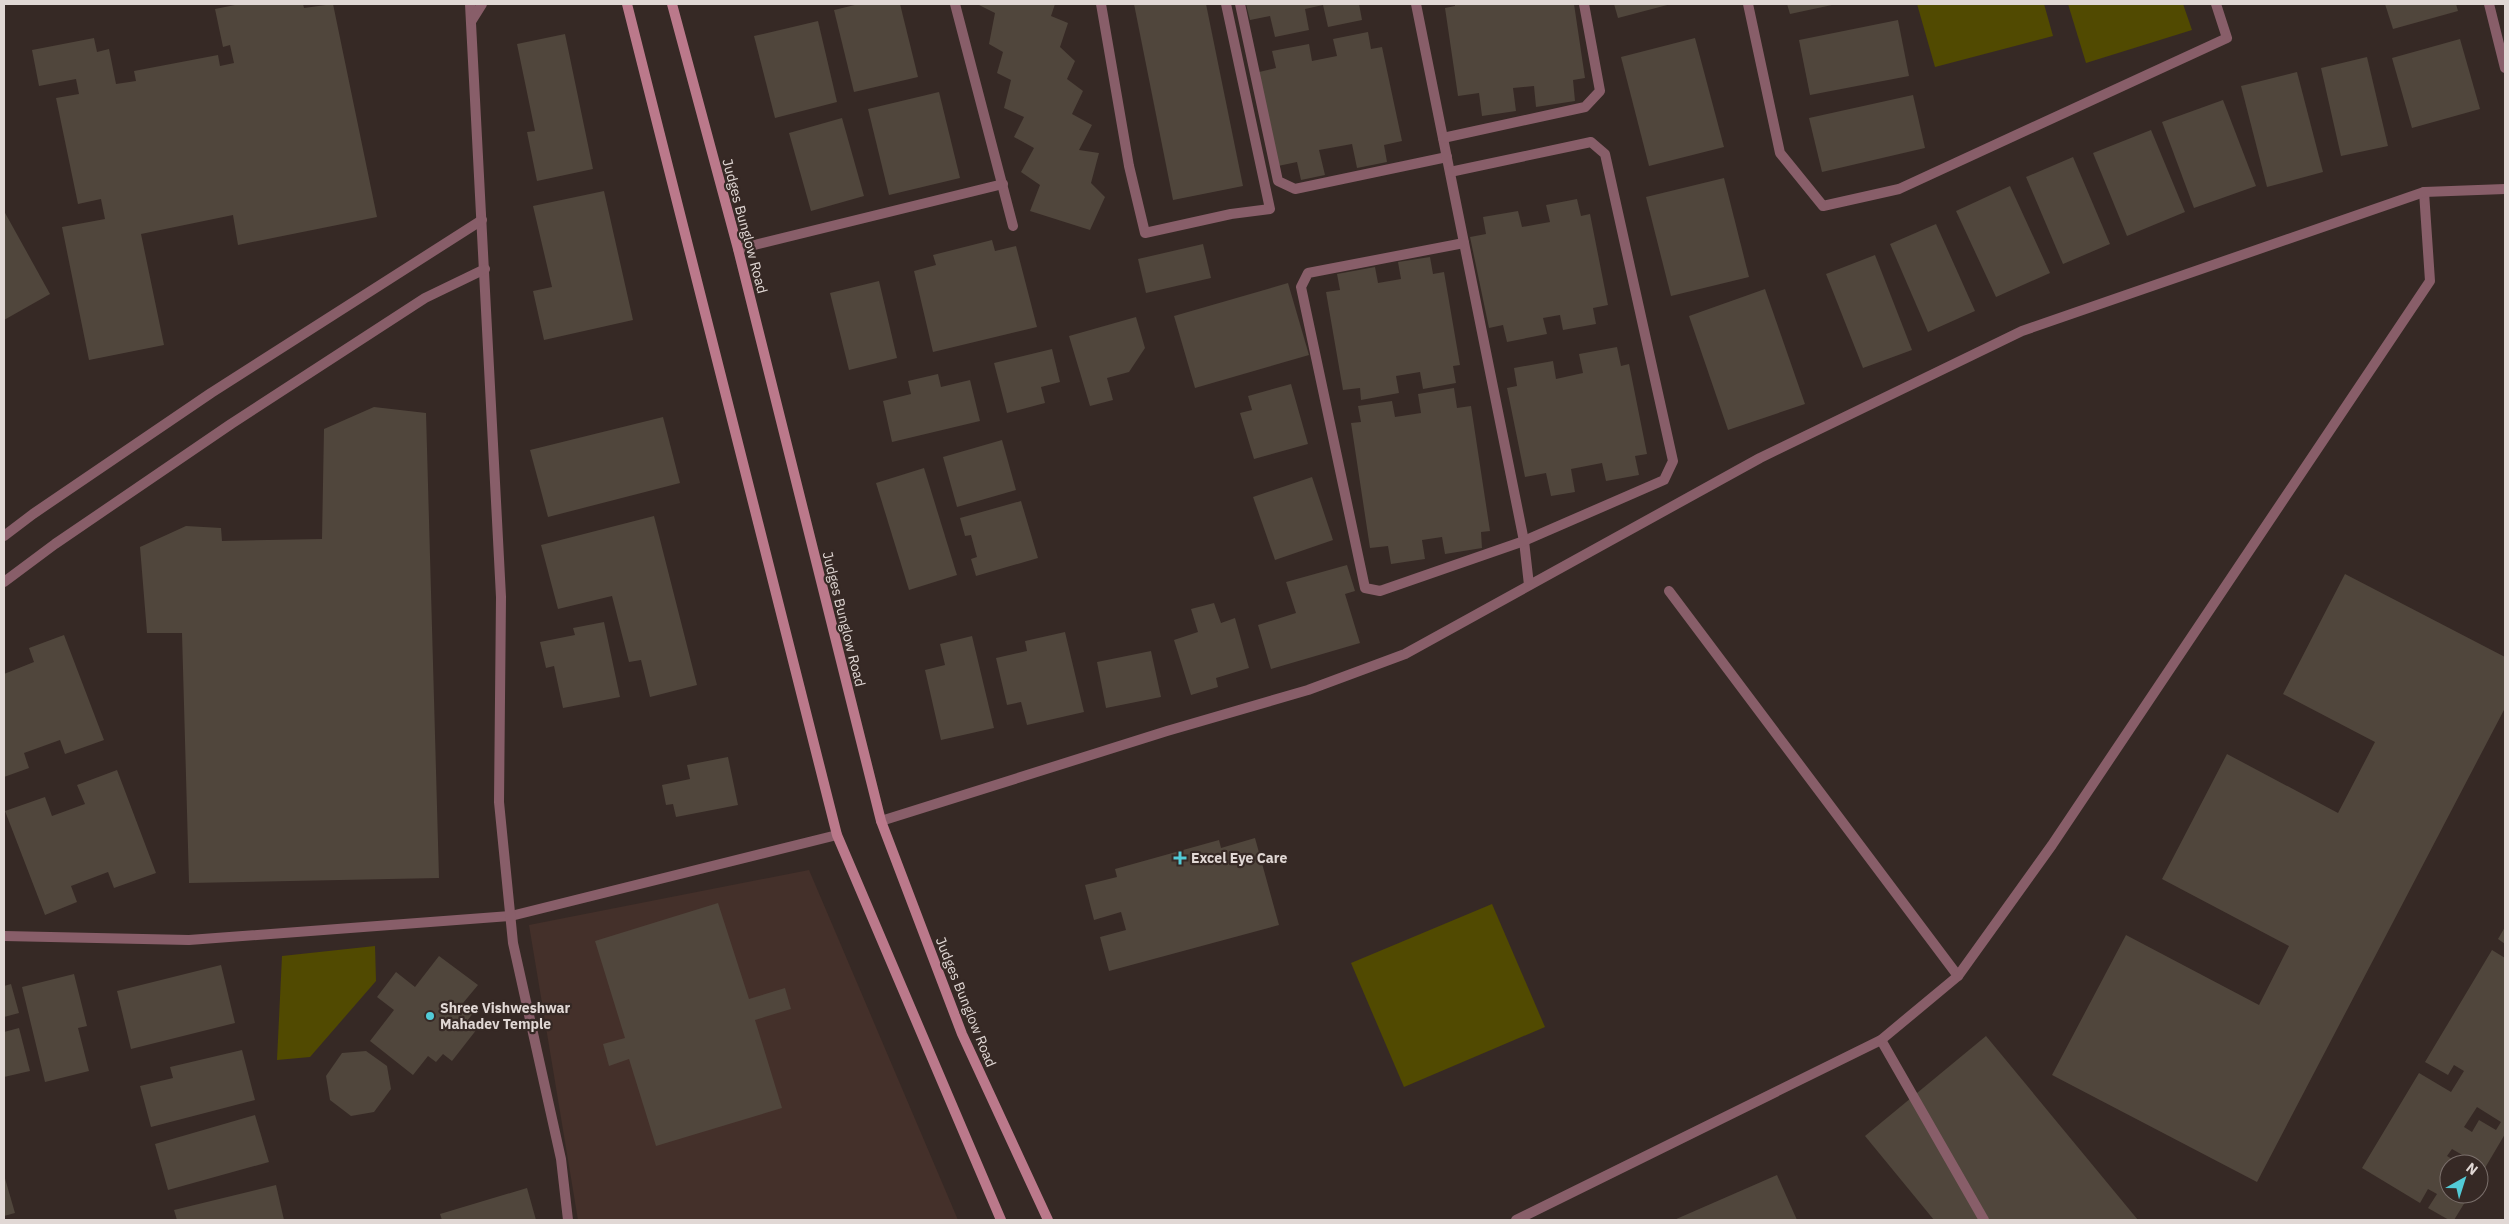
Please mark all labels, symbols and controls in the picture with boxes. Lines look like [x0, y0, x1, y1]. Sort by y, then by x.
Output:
street label: Judges Bunglow Road [718, 157, 772, 295]
street label: Judges Bunglow Road [819, 550, 869, 688]
place label: Excel Eye Care [1191, 849, 1287, 867]
marker: Excel Eye Care [1173, 851, 1187, 865]
street label: Judges Bunglow Road [932, 934, 1000, 1070]
place label: Shree Vishweshwar Mahadev Temple [440, 999, 570, 1033]
marker: Shree Vishweshwar Mahadev Temple [424, 1010, 436, 1022]
north arrow [2439, 1154, 2489, 1204]
text: N [2463, 1159, 2482, 1179]

